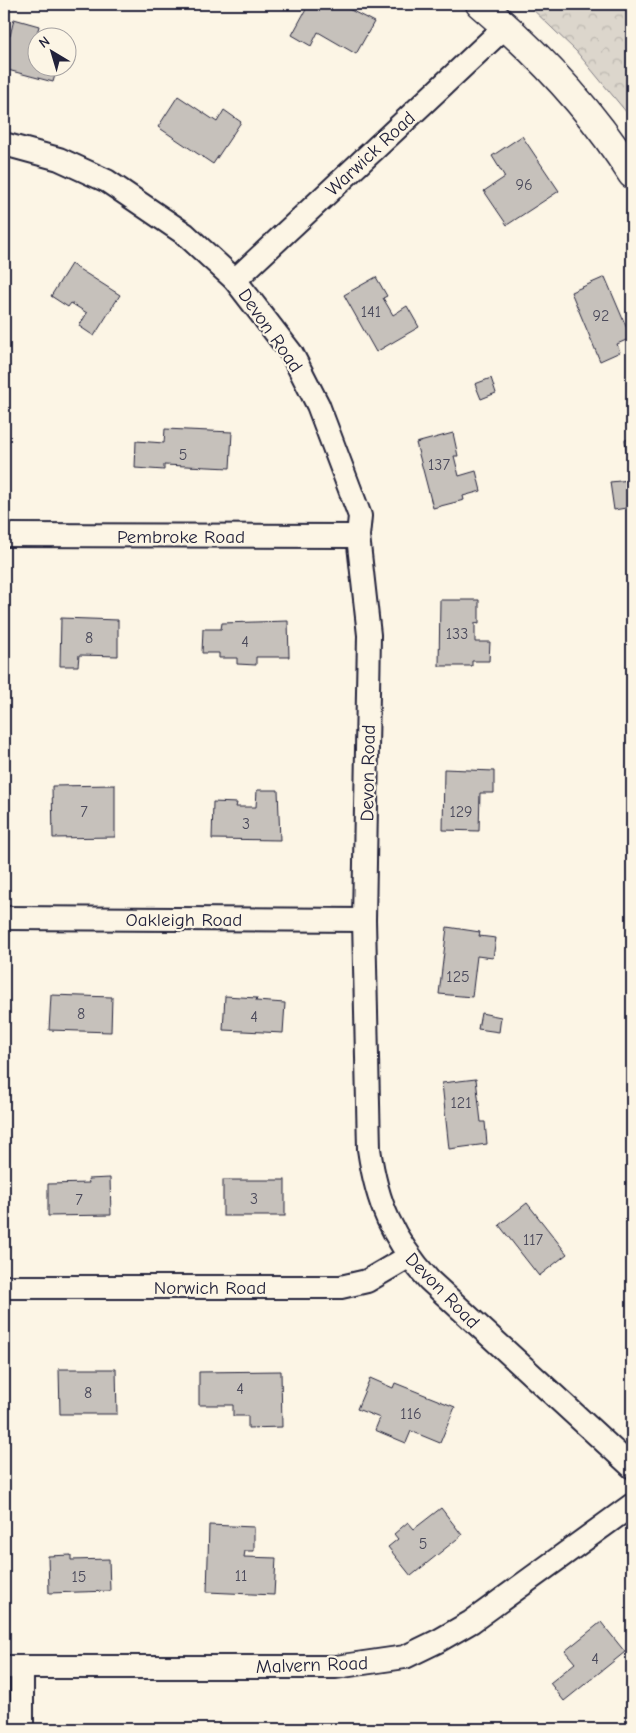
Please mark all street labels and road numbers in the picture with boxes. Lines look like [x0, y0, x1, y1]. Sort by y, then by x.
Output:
street label: Warwick Road [322, 107, 420, 201]
street label: Devon Road [233, 285, 307, 377]
street label: Pembroke Road [117, 526, 245, 548]
street label: Devon Road [356, 724, 380, 822]
street label: Oakleigh Road [126, 909, 242, 931]
street label: Devon Road [401, 1248, 484, 1333]
street label: Norwich Road [154, 1277, 266, 1299]
street label: Malvern Road [255, 1652, 369, 1678]

